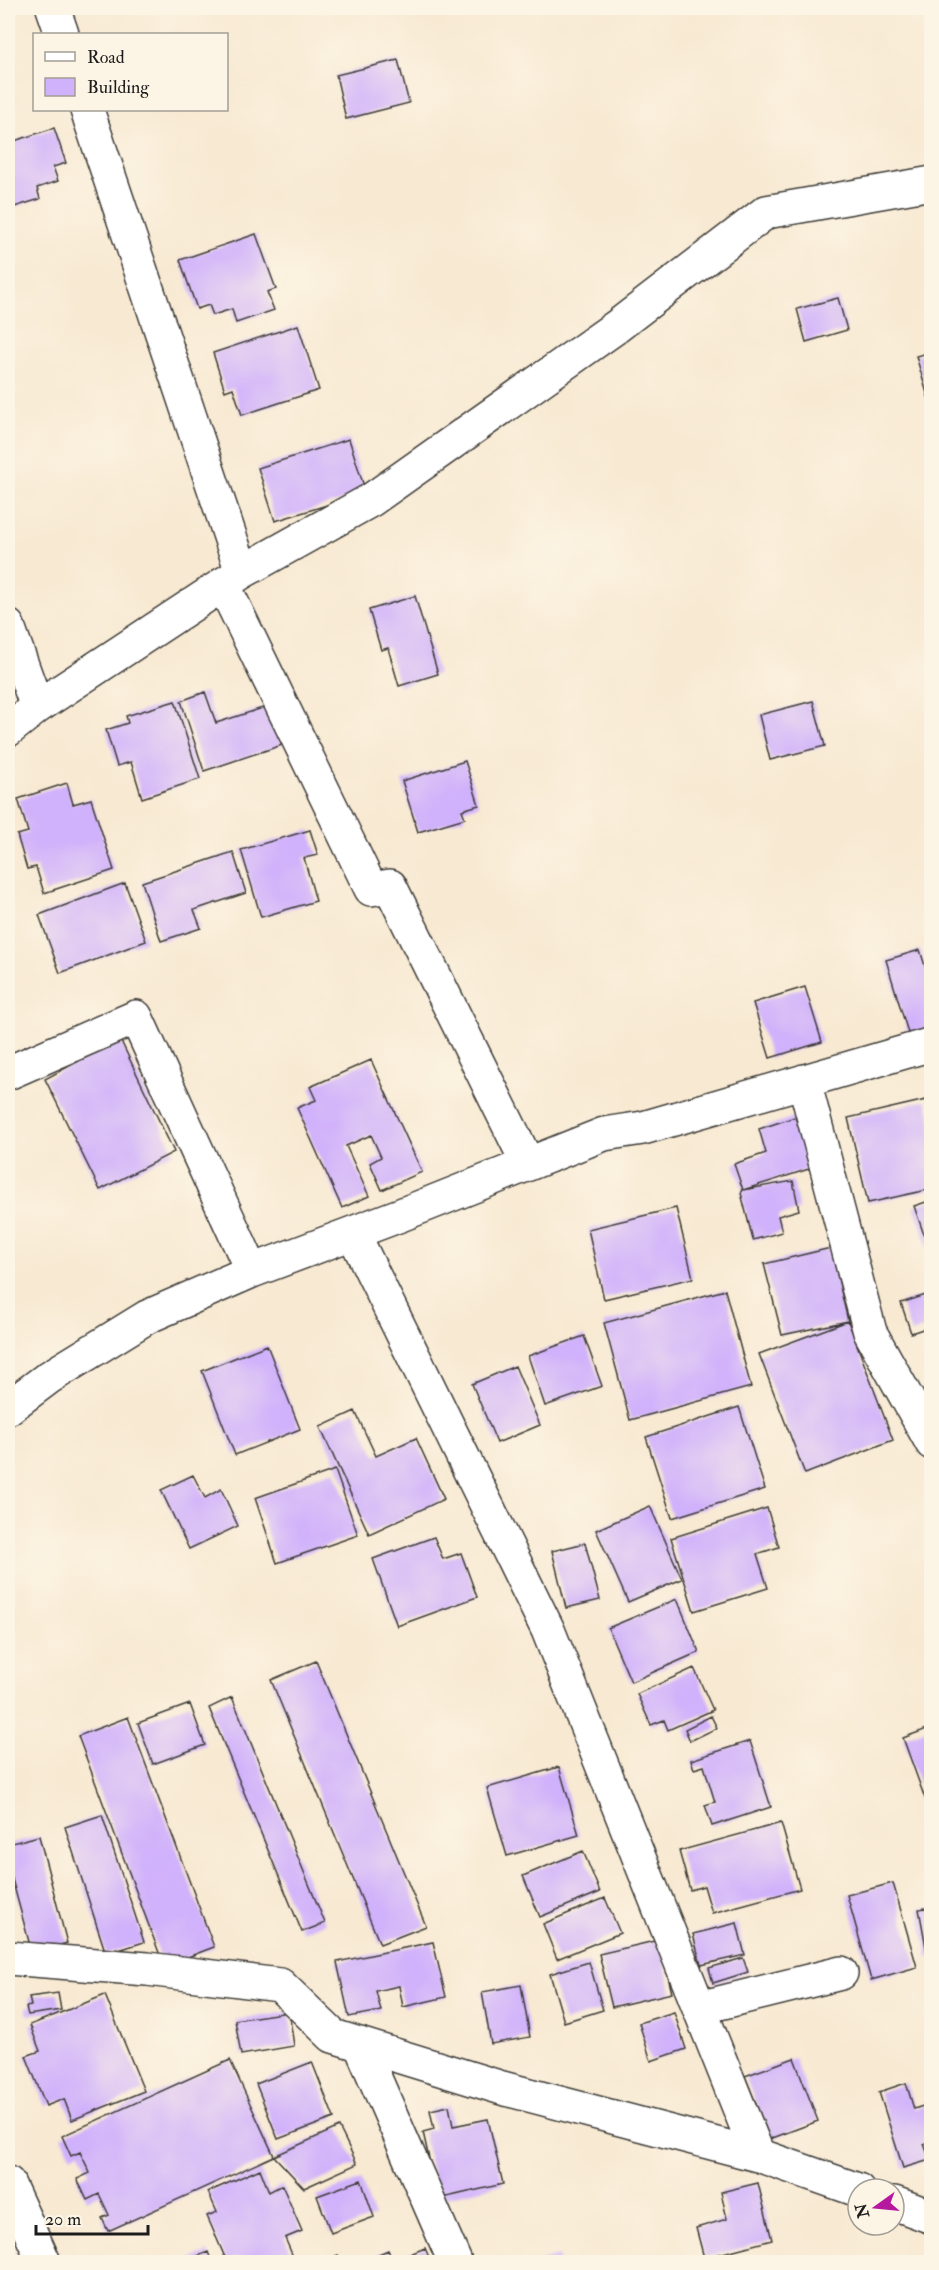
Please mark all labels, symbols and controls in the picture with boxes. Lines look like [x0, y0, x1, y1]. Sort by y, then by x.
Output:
legend [33, 33, 228, 111]
text: Road [87, 46, 125, 69]
text: Building [87, 76, 150, 99]
north arrow [846, 2177, 906, 2237]
scale bar [36, 2198, 148, 2236]
text: N [851, 2200, 874, 2221]
text: 20 m [45, 2208, 81, 2231]

